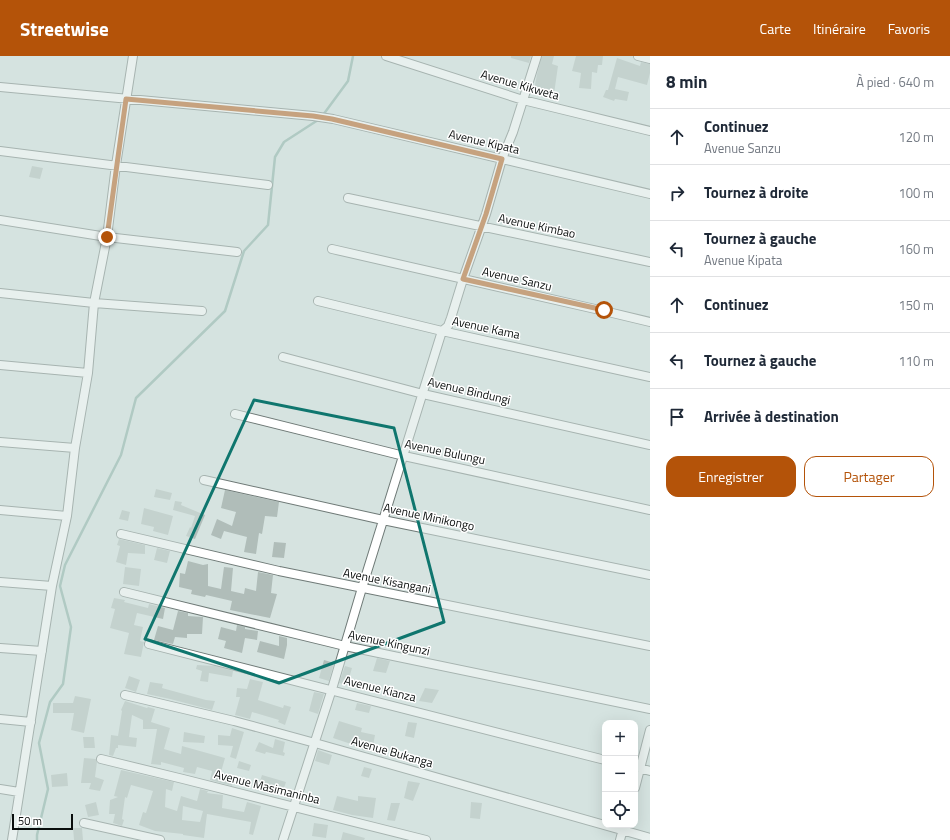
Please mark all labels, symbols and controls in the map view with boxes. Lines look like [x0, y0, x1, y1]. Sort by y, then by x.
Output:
text: Streetwise [20, 14, 109, 43]
text: Carte [760, 18, 791, 39]
text: Itinéraire [813, 18, 866, 39]
text: Favoris [888, 18, 930, 39]
street label: Avenue Kikweta [479, 64, 562, 105]
text: 8 min [666, 69, 707, 95]
text: À pied · 640 m [856, 72, 934, 92]
text: Continuez [704, 115, 769, 138]
street label: Avenue Kipata [447, 124, 521, 159]
icon: ahead [666, 126, 688, 148]
text: 120 m [898, 127, 934, 147]
text: Avenue Sanzu [704, 138, 781, 158]
text: Tournez à droite [704, 181, 809, 204]
icon: right [666, 182, 688, 204]
text: 100 m [898, 183, 934, 203]
street label: Avenue Kimbao [497, 208, 577, 243]
text: Tournez à gauche [704, 227, 816, 250]
route end [98, 228, 116, 246]
icon: left [666, 238, 688, 260]
text: 160 m [898, 239, 934, 259]
text: Avenue Kipata [704, 250, 782, 270]
street label: Avenue Sanzu [480, 261, 554, 296]
text: Continuez [704, 293, 769, 316]
icon: ahead [666, 294, 688, 316]
text: 150 m [898, 295, 934, 315]
route start [595, 301, 613, 319]
street label: Avenue Kama [450, 311, 522, 344]
text: Tournez à gauche [704, 349, 816, 372]
icon: left [666, 350, 688, 372]
text: 110 m [898, 351, 934, 371]
street label: Avenue Bindungi [426, 372, 512, 409]
text: Arrivée à destination [704, 405, 839, 428]
icon: arrive [666, 406, 688, 428]
street label: Avenue Bulungu [403, 434, 487, 469]
button: Enregistrer [666, 456, 796, 497]
button: Partager [804, 456, 934, 497]
street label: Avenue Minikongo [382, 498, 476, 535]
street label: Avenue Kisangani [342, 563, 433, 598]
street label: Avenue Kingunzi [346, 625, 432, 660]
street label: Avenue Kianza [342, 670, 418, 707]
map controls [602, 720, 638, 828]
button: + [602, 720, 638, 756]
street label: Avenue Bukanga [349, 731, 435, 772]
button: − [602, 756, 638, 792]
street label: Avenue Masimaninba [212, 764, 322, 809]
button: locate [602, 792, 638, 828]
scale bar [12, 812, 73, 831]
text: 50 m [18, 813, 42, 829]

